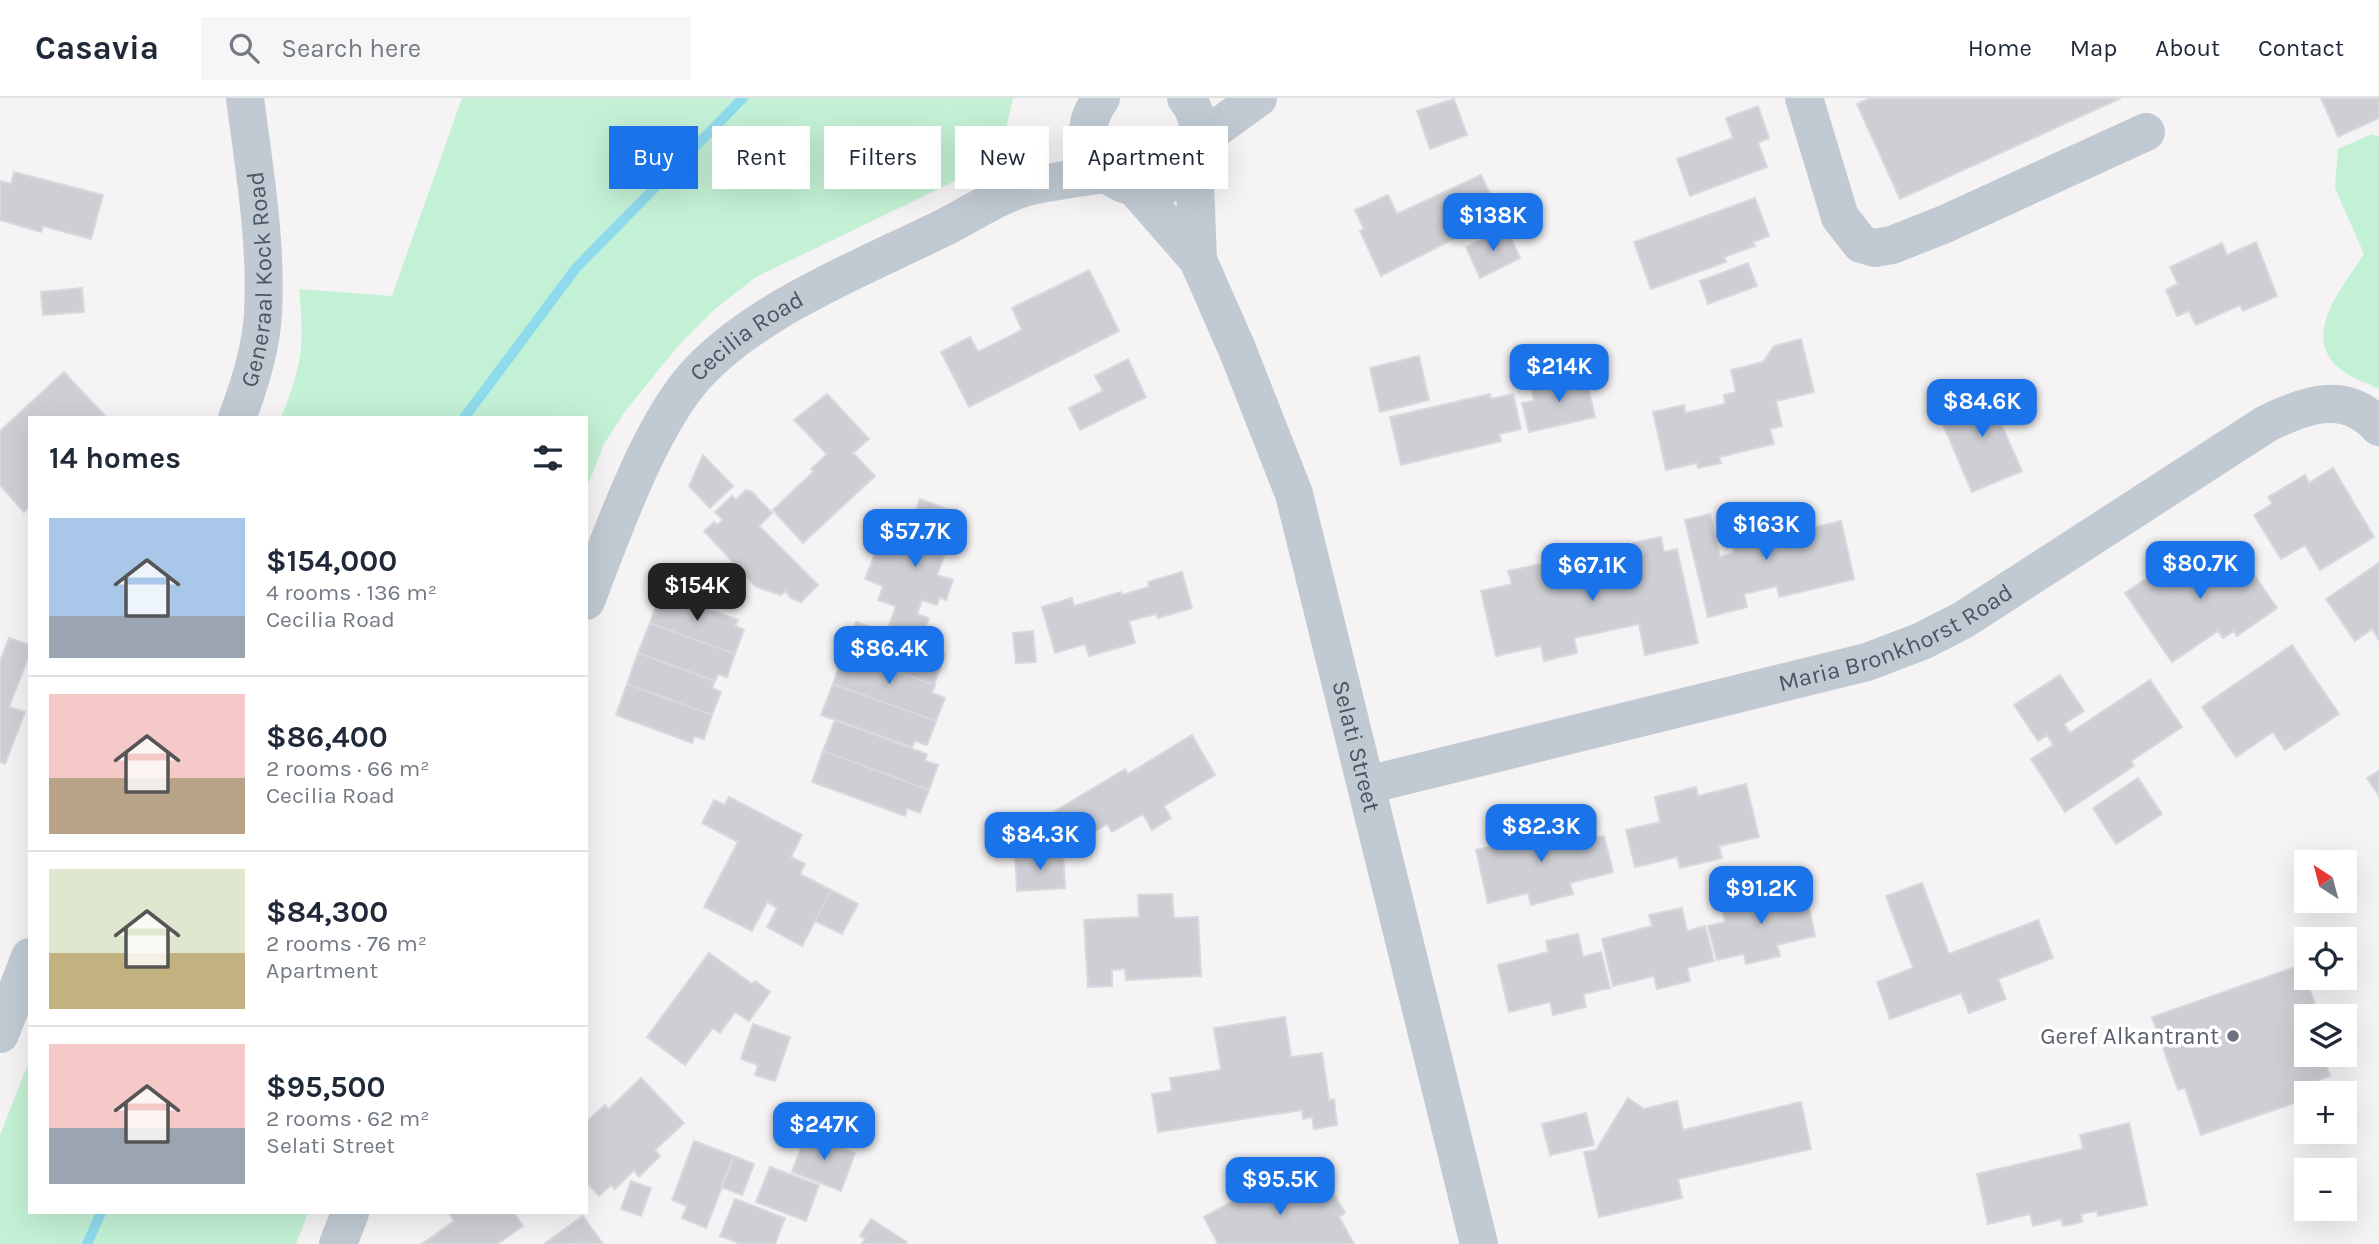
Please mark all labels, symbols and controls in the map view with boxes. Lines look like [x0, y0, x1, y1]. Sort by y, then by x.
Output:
search box [201, 17, 691, 80]
text: Casavia [35, 29, 159, 67]
icon: search [225, 29, 263, 67]
text: Search here [281, 33, 421, 64]
text: Home [1968, 34, 2032, 62]
text: Map [2070, 34, 2117, 62]
text: About [2155, 34, 2220, 62]
text: Contact [2258, 34, 2344, 62]
chip: Buy [609, 126, 698, 189]
chip: Rent [712, 126, 810, 189]
chip: Filters [824, 126, 941, 189]
chip: New [955, 126, 1049, 189]
chip: Apartment [1063, 126, 1228, 189]
street label: Generaal Kock Road [235, 170, 278, 390]
pin: $138K [1444, 194, 1542, 253]
text: $138K [1459, 202, 1527, 229]
street label: Cecilia Road [684, 285, 808, 387]
pin: $214K [1510, 344, 1608, 404]
text: $214K [1526, 353, 1592, 380]
pin: $84.6K [1925, 380, 2039, 439]
text: $84.6K [1943, 388, 2021, 415]
icon: filters [529, 439, 567, 477]
text: 14 homes [49, 440, 181, 476]
pin: $163K [1717, 503, 1815, 562]
pin: $57.7K [858, 510, 972, 569]
text: $163K [1732, 511, 1800, 538]
text: $57.7K [879, 518, 951, 545]
pin: $80.7K [2143, 542, 2257, 601]
text: $154,000 [266, 543, 397, 579]
pin: $67.1K [1535, 544, 1649, 603]
icon: home [105, 546, 189, 630]
text: $80.7K [2162, 550, 2238, 577]
text: $67.1K [1557, 552, 1627, 579]
pin: $154K [648, 564, 746, 623]
text: $154K [664, 572, 730, 599]
street label: Maria Bronkhorst Road [1775, 578, 2018, 697]
text: 4 rooms · 136 m² [266, 579, 437, 606]
text: Cecilia Road [266, 606, 395, 633]
pin: $86.4K [832, 626, 946, 686]
text: $86.4K [850, 635, 928, 662]
street label: Selati Street [1327, 678, 1386, 815]
text: $86,400 [266, 719, 388, 755]
icon: home [105, 722, 189, 806]
text: 2 rooms · 66 m² [266, 755, 429, 782]
text: Cecilia Road [266, 782, 395, 809]
pin: $82.3K [1484, 804, 1598, 864]
pin: $84.3K [983, 812, 1097, 872]
text: $82.3K [1502, 813, 1580, 840]
text: $84.3K [1001, 821, 1079, 848]
north arrow [2294, 850, 2357, 914]
map controls [2294, 850, 2357, 1221]
pin: $91.2K [1704, 866, 1818, 926]
text: $91.2K [1725, 875, 1797, 902]
text: $84,300 [266, 894, 388, 930]
icon: home [105, 897, 189, 981]
button: locate [2294, 927, 2357, 990]
text: 2 rooms · 76 m² [266, 930, 427, 957]
text: Apartment [266, 957, 378, 984]
button: layers [2294, 1004, 2357, 1067]
place label: Geref Alkantrant [2040, 1022, 2219, 1050]
marker: Geref Alkantrant [2225, 1028, 2241, 1044]
text: $95,500 [266, 1069, 385, 1105]
icon: home [105, 1072, 189, 1156]
button: + [2294, 1081, 2357, 1144]
pin: $247K [775, 1102, 873, 1162]
text: 2 rooms · 62 m² [266, 1105, 430, 1132]
text: $247K [789, 1111, 859, 1138]
text: Selati Street [266, 1132, 395, 1159]
pin: $95.5K [1223, 1158, 1337, 1217]
button: − [2294, 1158, 2357, 1221]
text: $95.5K [1242, 1166, 1318, 1193]

